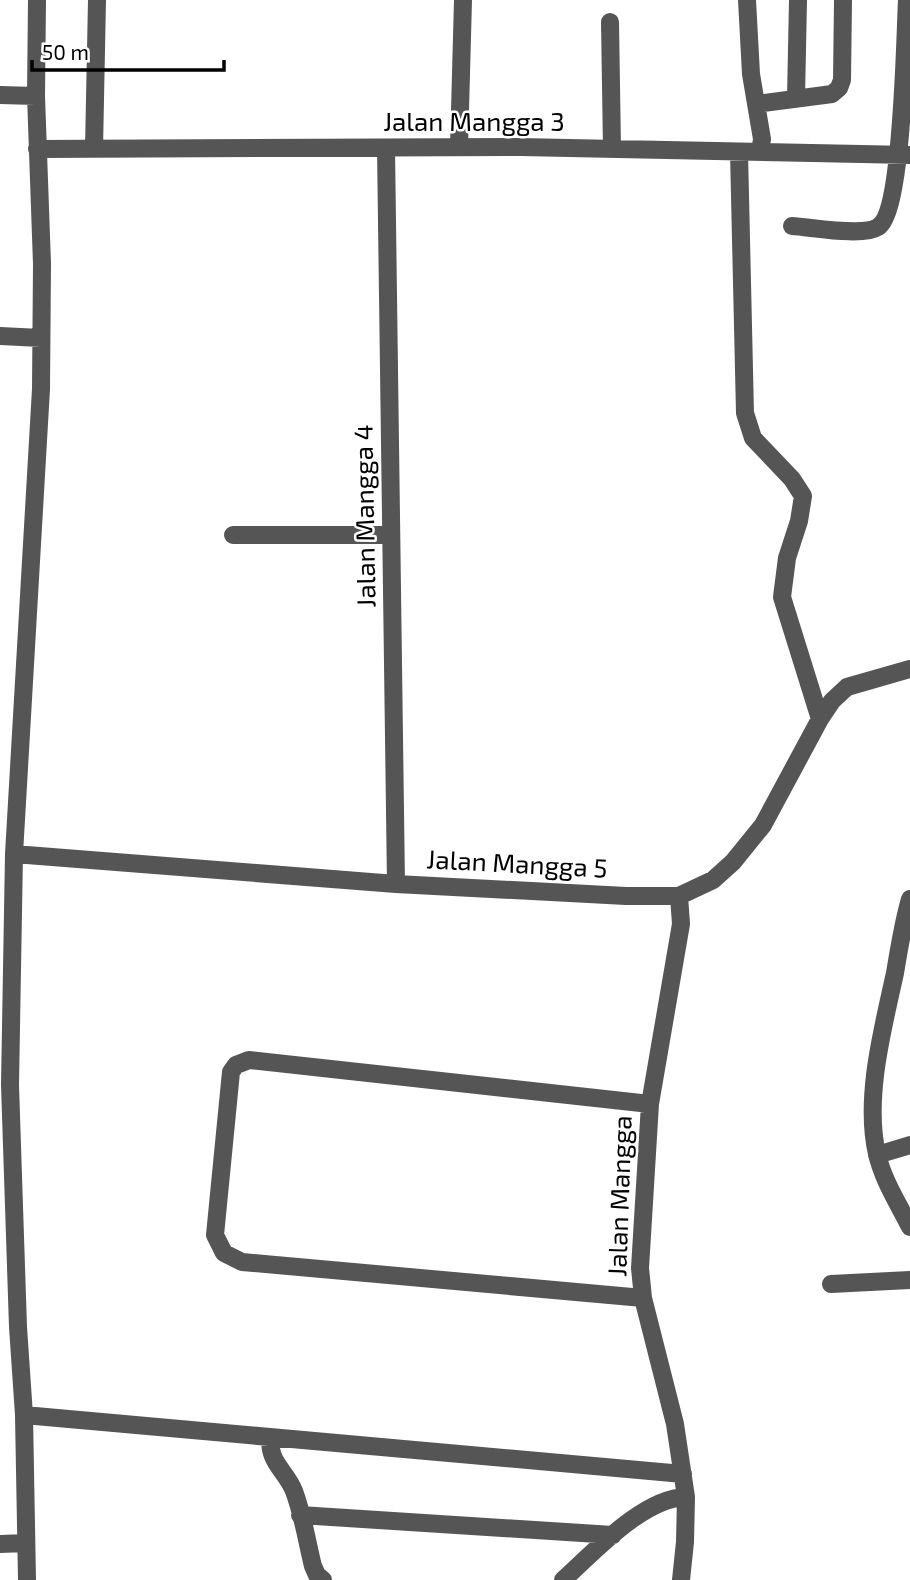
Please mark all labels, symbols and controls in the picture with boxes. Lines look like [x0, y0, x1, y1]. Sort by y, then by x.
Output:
scale bar [32, 28, 224, 72]
text: 50 m [42, 39, 89, 64]
street label: Jalan Mangga 3 [383, 105, 565, 136]
street label: Jalan Mangga 4 [346, 424, 381, 608]
street label: Jalan Mangga 5 [426, 842, 608, 883]
street label: Jalan Mangga [600, 1115, 637, 1277]

